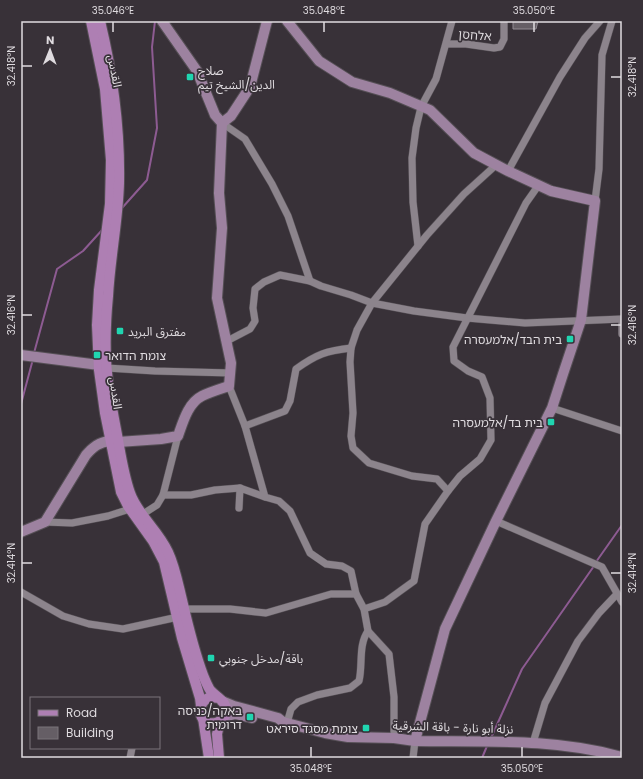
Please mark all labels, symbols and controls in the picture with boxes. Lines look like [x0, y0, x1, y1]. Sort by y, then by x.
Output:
text: 35.046°E [92, 3, 134, 18]
text: 35.048°E [303, 3, 345, 18]
text: 35.050°E [513, 3, 555, 18]
street label: אלחסן [458, 25, 493, 45]
north arrow [30, 30, 70, 70]
text: N [46, 32, 54, 48]
text: 32.418°N [4, 46, 19, 86]
street label: القدس [104, 53, 127, 89]
text: 32.418°N [625, 57, 640, 97]
place label: صلاح الدين/الشيخ تيم [198, 62, 275, 94]
marker: صلاح الدين/الشيخ تيم [185, 72, 195, 82]
text: 32.416°N [4, 295, 19, 335]
text: 32.416°N [625, 305, 640, 345]
place label: مفترق البريد [128, 323, 186, 340]
marker: مفترق البريد [115, 326, 125, 336]
place label: בית הבד/אלמעסרה [464, 331, 562, 348]
marker: בית הבד/אלמעסרה [565, 334, 575, 344]
place label: צומת הדואר [105, 347, 166, 364]
marker: צומת הדואר [92, 350, 102, 360]
street label: القدس [105, 376, 127, 411]
place label: בית בד/אלמעסרה [453, 414, 543, 431]
marker: בית בד/אלמעסרה [546, 417, 556, 427]
text: 32.414°N [4, 543, 19, 583]
text: 32.414°N [625, 553, 640, 593]
place label: باقة/مدخل جنوبي [219, 650, 303, 668]
marker: باقة/مدخل جنوبي [206, 653, 216, 663]
legend [30, 697, 160, 749]
place label: באקה/כניסה דרומית [178, 702, 242, 733]
text: Road [66, 704, 97, 721]
marker: באקה/כניסה דרומית [245, 712, 255, 722]
street label: نزلة أبو نارة - باقة الشرقية [392, 716, 514, 738]
place label: צומת מסגד סיראט [266, 720, 358, 737]
marker: צומת מסגד סיראט [361, 723, 371, 733]
text: Building [66, 724, 114, 741]
text: 35.048°E [290, 761, 332, 776]
text: 35.050°E [501, 761, 543, 776]

